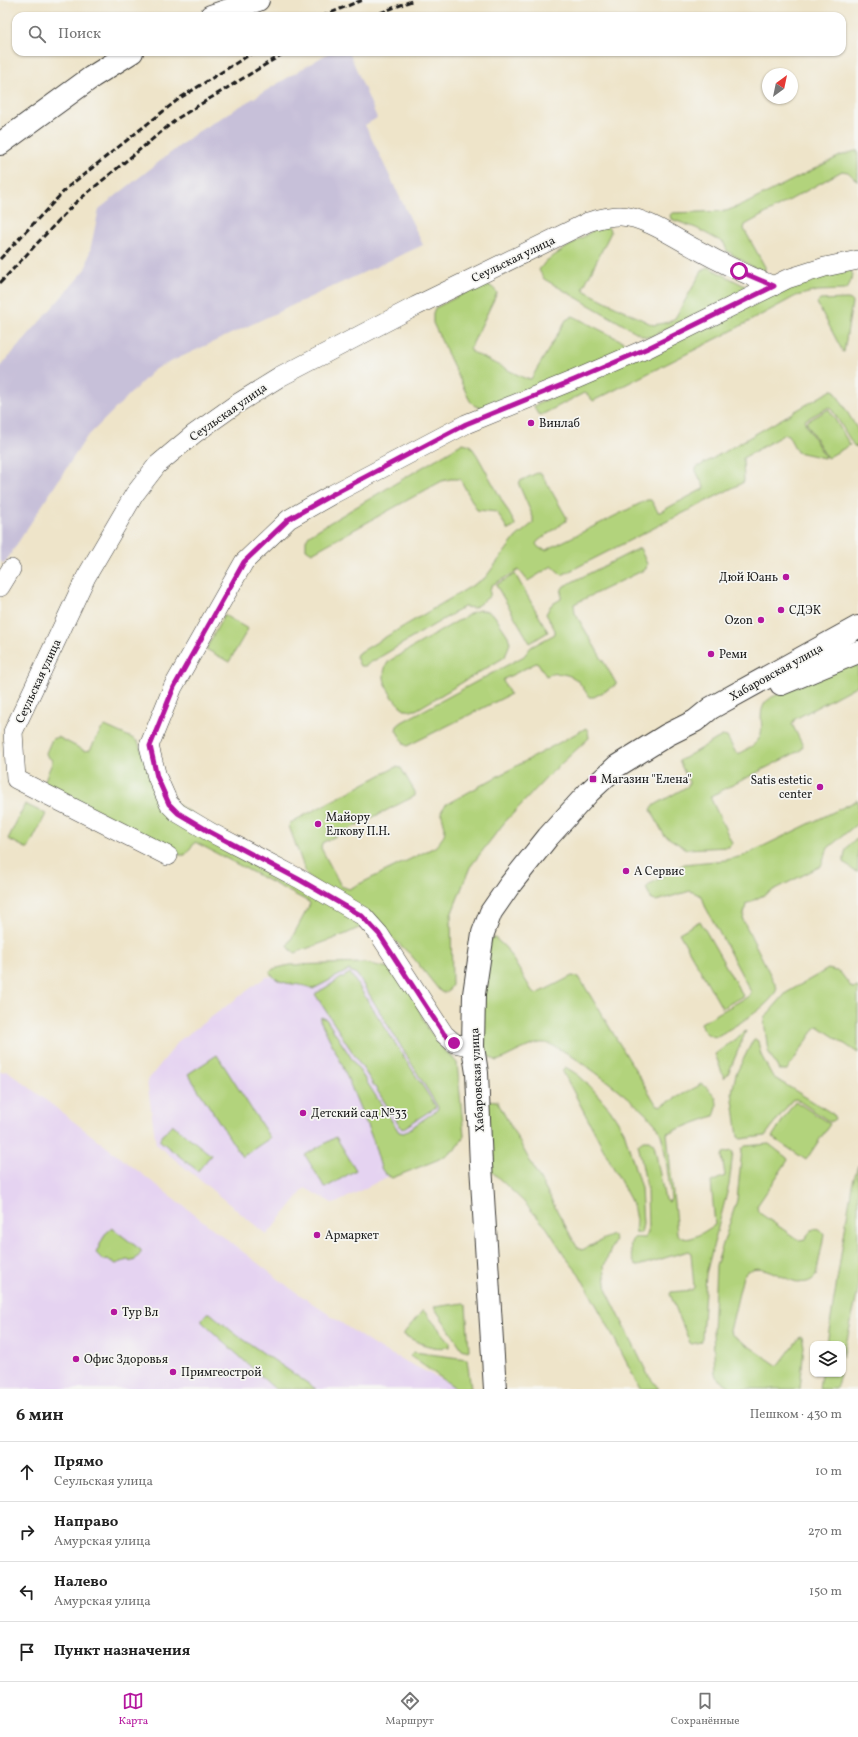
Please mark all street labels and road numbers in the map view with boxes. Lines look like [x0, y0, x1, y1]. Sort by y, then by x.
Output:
street label: Сеульская улица [469, 233, 558, 287]
street label: Сеульская улица [187, 380, 271, 446]
street label: Сеульская улица [12, 637, 65, 726]
street label: Хабаровская улица [727, 640, 826, 705]
street label: Хабаровская улица [467, 1027, 489, 1133]

